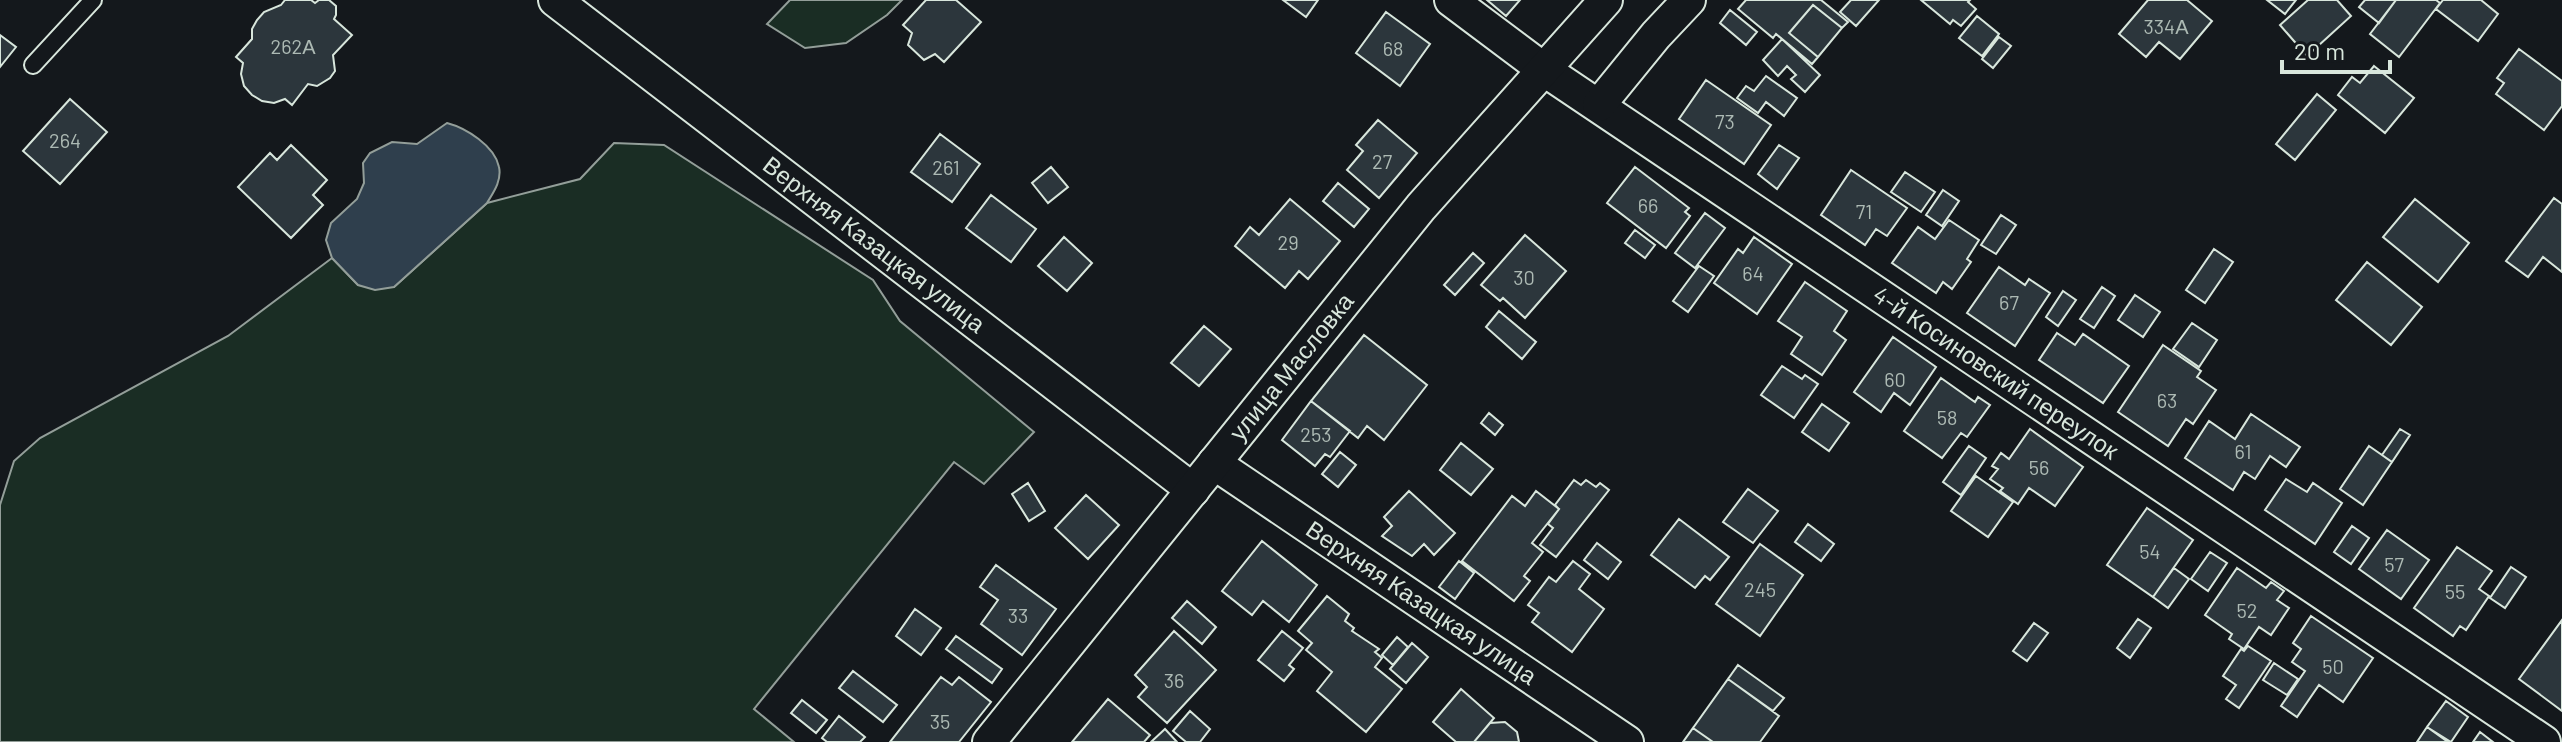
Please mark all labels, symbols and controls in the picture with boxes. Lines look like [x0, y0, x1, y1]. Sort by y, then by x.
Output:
house number: 334А [2144, 14, 2189, 38]
scale bar [2282, 24, 2390, 74]
house number: 262А [270, 34, 316, 58]
house number: 68 [1383, 36, 1403, 60]
text: 20 m [2294, 36, 2345, 65]
house number: 73 [1715, 109, 1735, 133]
house number: 264 [49, 128, 81, 152]
street label: Верхняя Казацкая улица [758, 149, 992, 338]
house number: 27 [1372, 149, 1393, 173]
house number: 261 [932, 155, 960, 179]
house number: 66 [1638, 193, 1658, 217]
house number: 71 [1856, 199, 1872, 223]
house number: 29 [1277, 230, 1299, 254]
house number: 64 [1742, 261, 1764, 285]
house number: 30 [1513, 265, 1535, 289]
street label: 4-й Косиновский переулок [1868, 279, 2125, 465]
street label: улица Масловка [1222, 286, 1359, 446]
house number: 67 [1999, 290, 2019, 314]
house number: 60 [1884, 367, 1906, 391]
house number: 63 [2157, 388, 2177, 412]
house number: 58 [1937, 405, 1957, 429]
house number: 253 [1300, 422, 1332, 446]
house number: 61 [2235, 439, 2251, 463]
house number: 56 [2029, 455, 2049, 479]
street label: Верхняя Казацкая улица [1301, 514, 1543, 690]
house number: 54 [2139, 539, 2161, 563]
house number: 57 [2384, 552, 2404, 576]
house number: 245 [1744, 577, 1776, 601]
house number: 55 [2445, 579, 2465, 603]
house number: 52 [2237, 598, 2258, 622]
house number: 33 [1008, 603, 1028, 627]
house number: 50 [2322, 654, 2344, 678]
house number: 36 [1164, 668, 1184, 692]
house number: 35 [930, 709, 950, 733]

